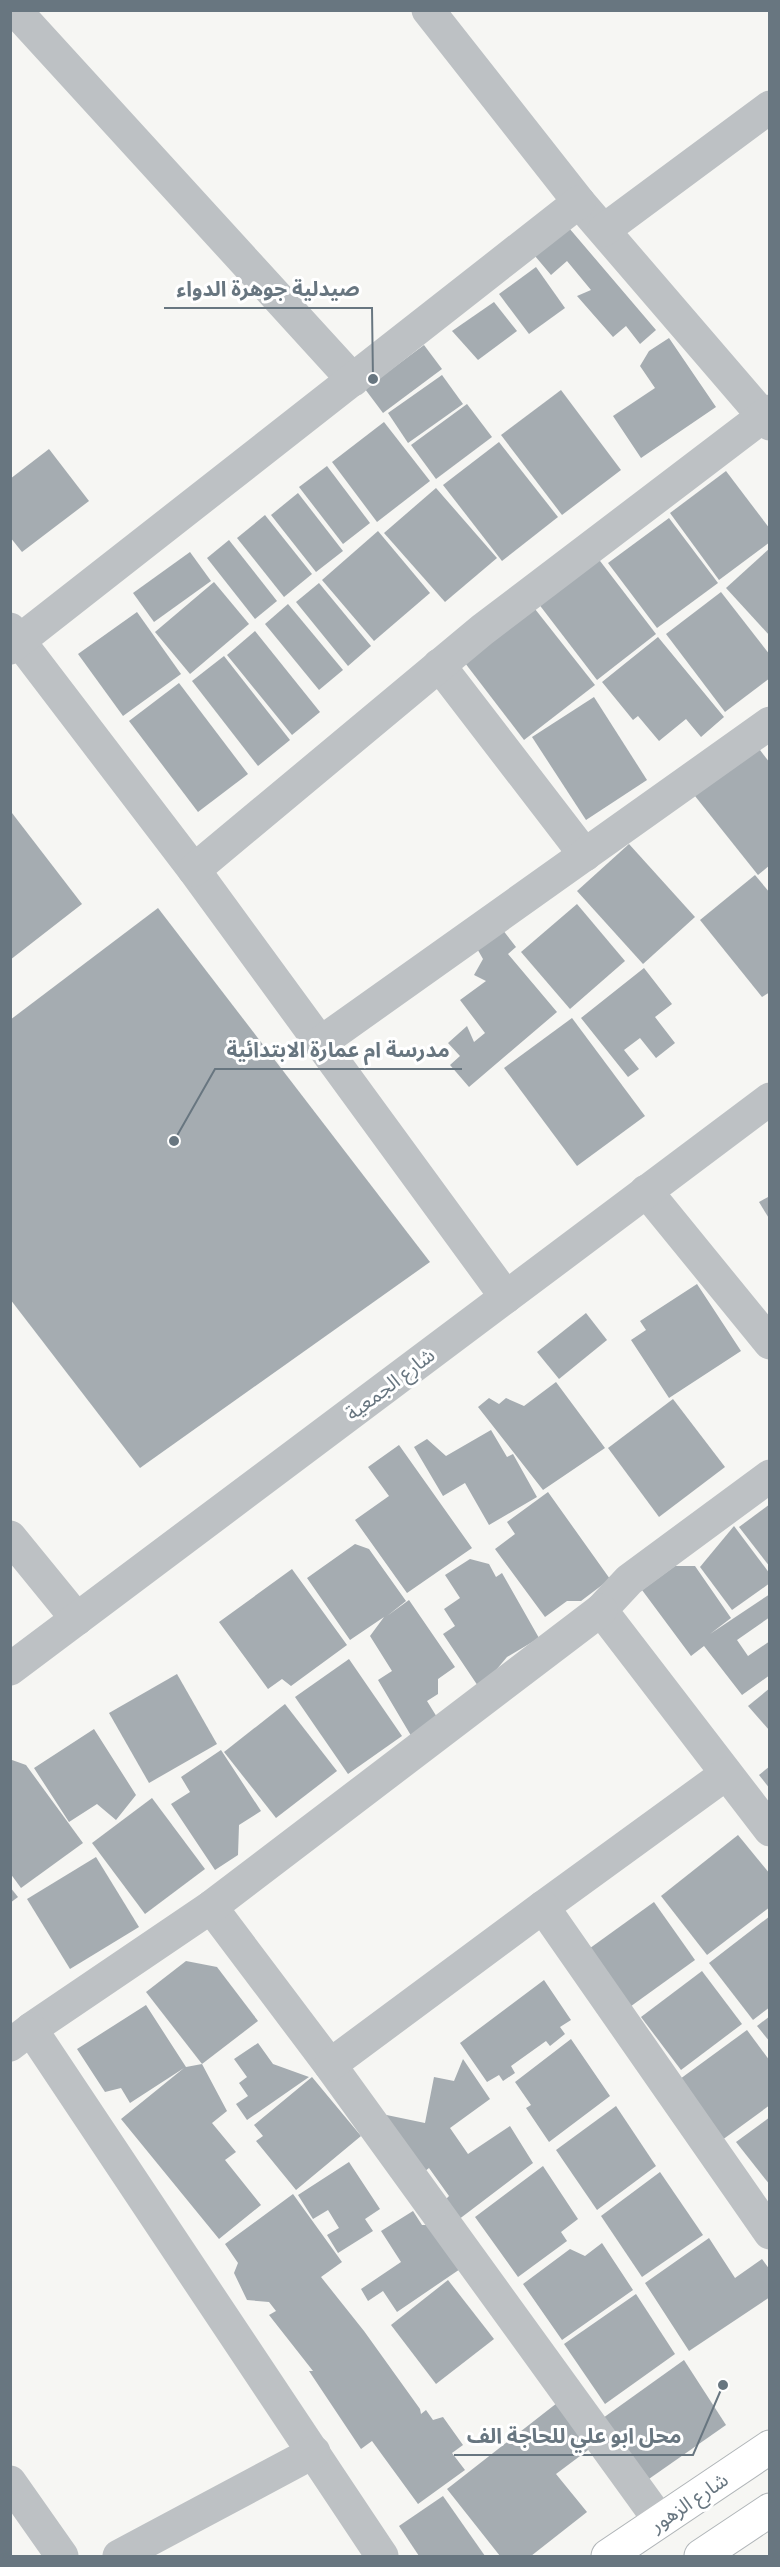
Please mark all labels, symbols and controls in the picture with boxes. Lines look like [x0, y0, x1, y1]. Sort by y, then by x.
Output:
callout: صيدلية جوهرة الدواء [164, 269, 372, 308]
text: صيدلية جوهرة الدواء [176, 276, 360, 301]
callout: مدرسة ام عمارة الابتدائية [215, 1030, 462, 1069]
text: مدرسة ام عمارة الابتدائية [226, 1037, 450, 1066]
street label: شارع الجمعية [341, 1343, 441, 1428]
callout: محل ابو علي للحاجة الف [454, 2416, 693, 2455]
text: محل ابو علي للحاجة الف [467, 2423, 681, 2453]
street label: شارع الزهور [645, 2467, 734, 2540]

